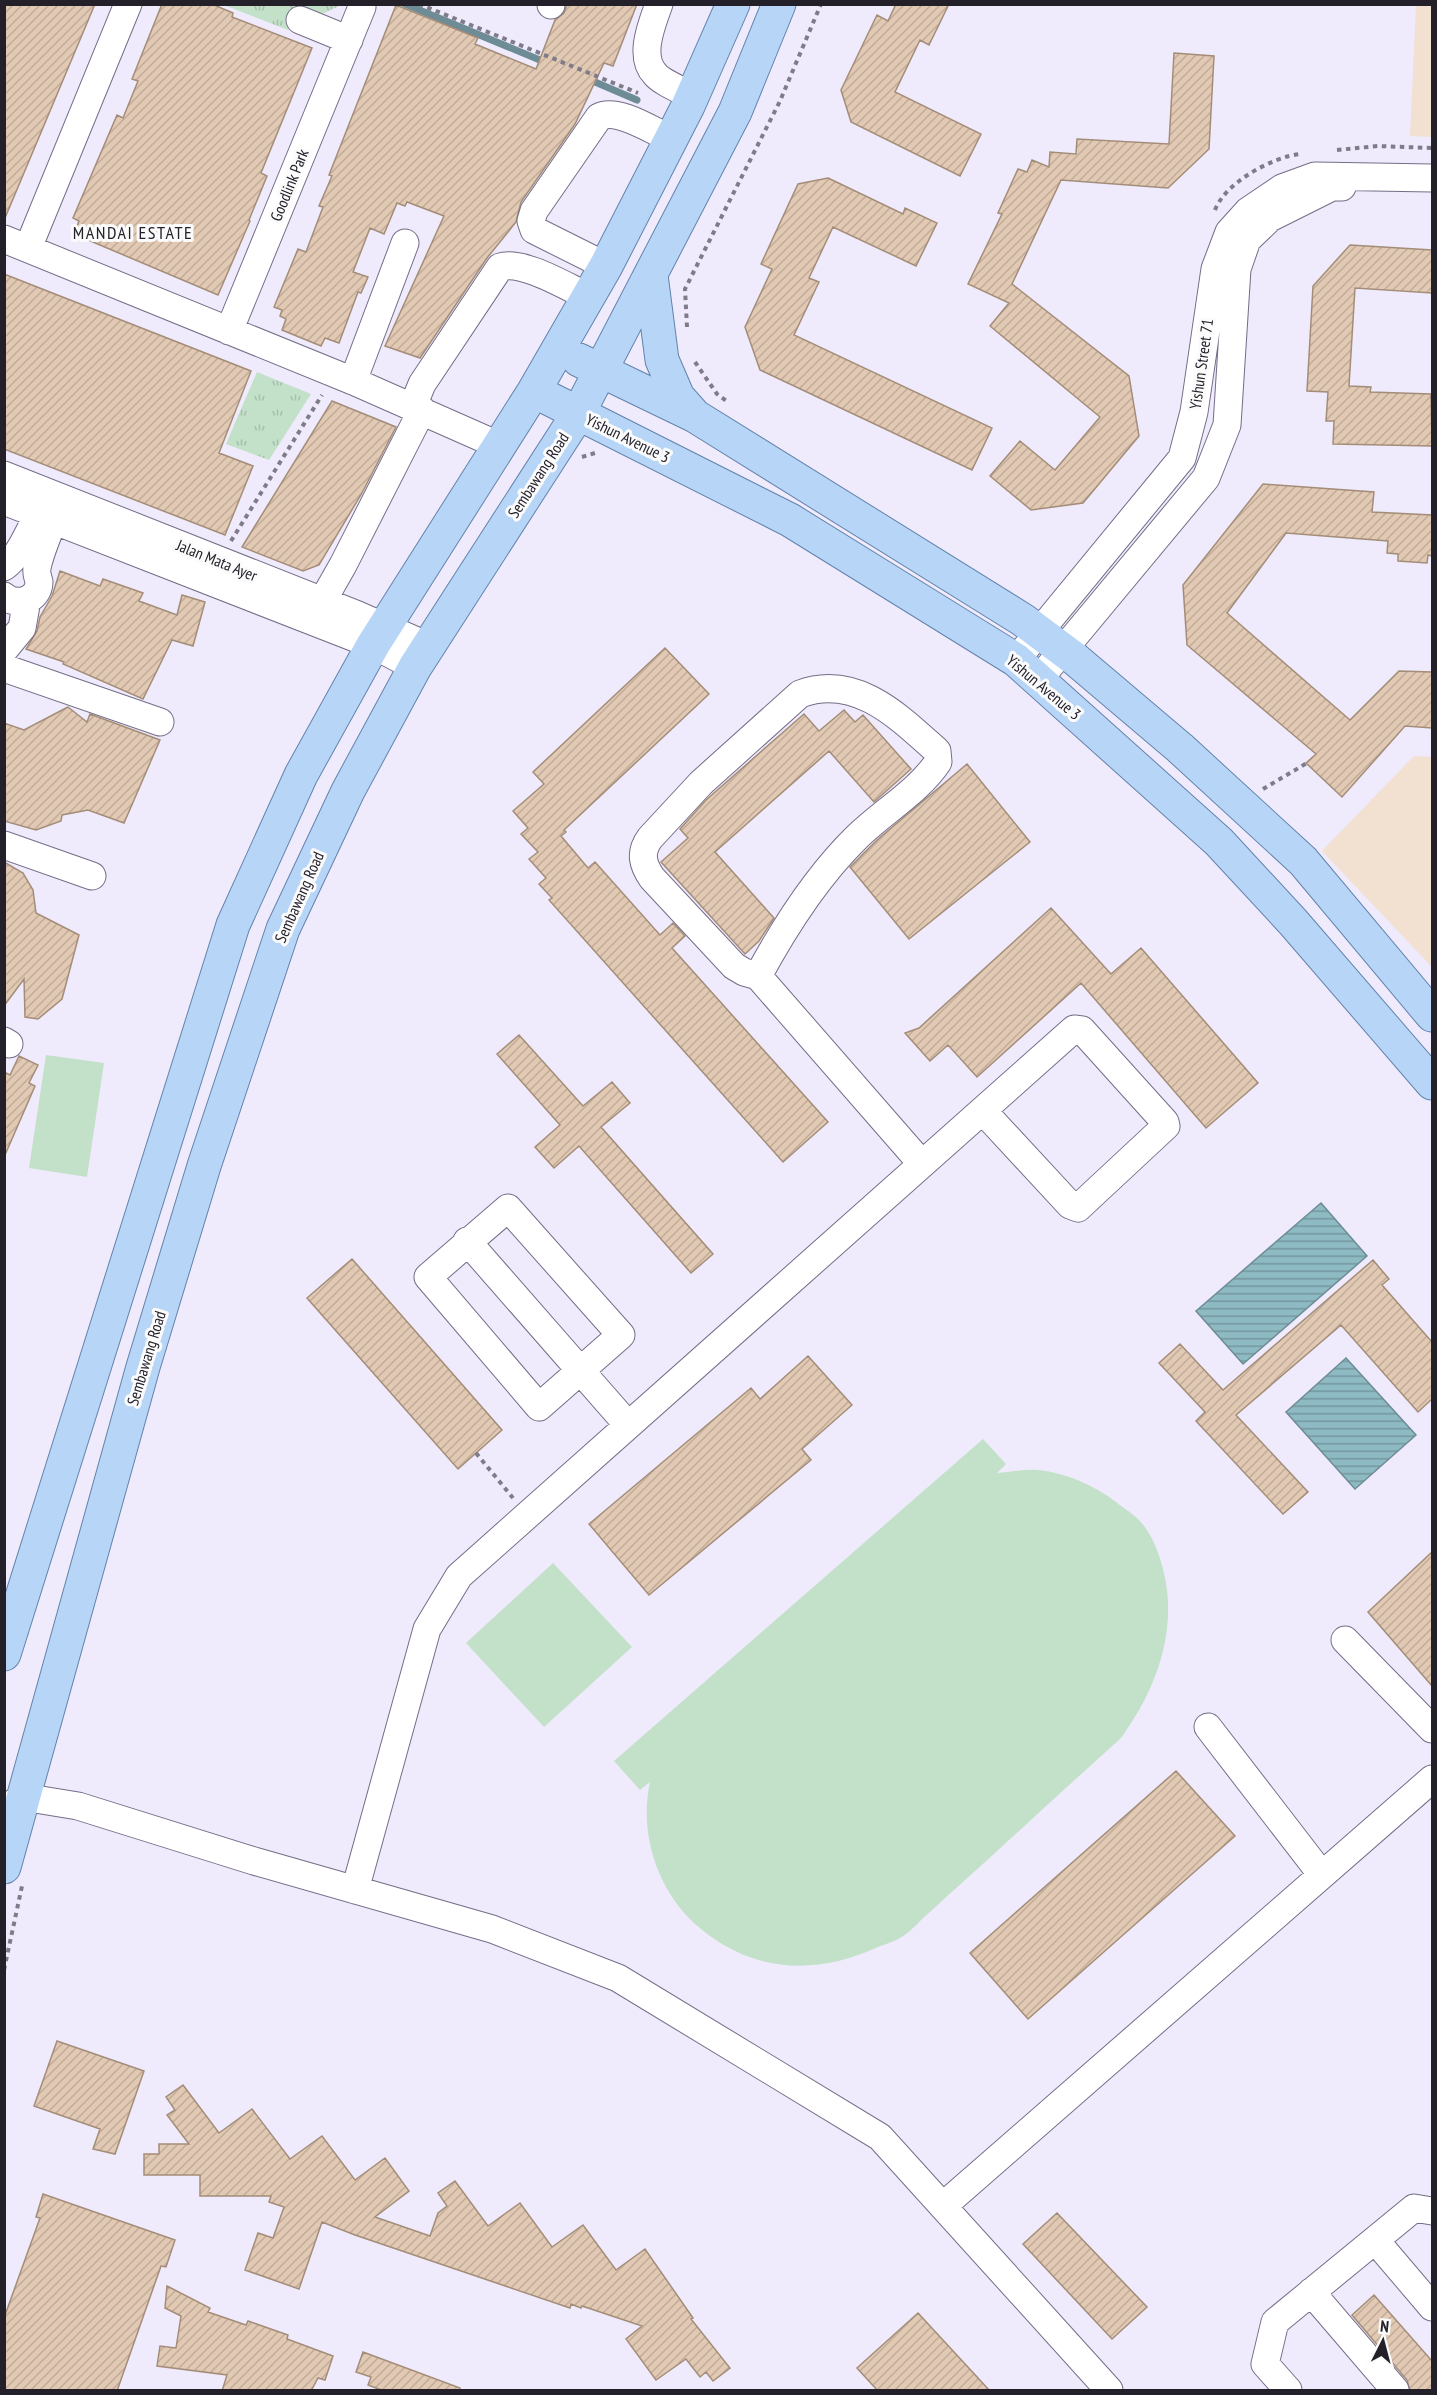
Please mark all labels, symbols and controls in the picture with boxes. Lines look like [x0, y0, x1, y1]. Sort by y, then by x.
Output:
street label: Goodlink Park [266, 145, 313, 224]
district label: MANDAI ESTATE [73, 221, 193, 244]
street label: Yishun Street 71 [1185, 317, 1217, 411]
street label: Yishun Avenue 3 [583, 409, 673, 467]
street label: Sembawang Road [503, 429, 573, 521]
street label: Jalan Mata Ayer [173, 534, 261, 585]
street label: Yishun Avenue 3 [1003, 650, 1085, 724]
street label: Sembawang Road [270, 848, 328, 946]
street label: Sembawang Road [122, 1308, 170, 1408]
north arrow [1353, 2311, 1413, 2371]
text: N [1379, 2316, 1390, 2336]

